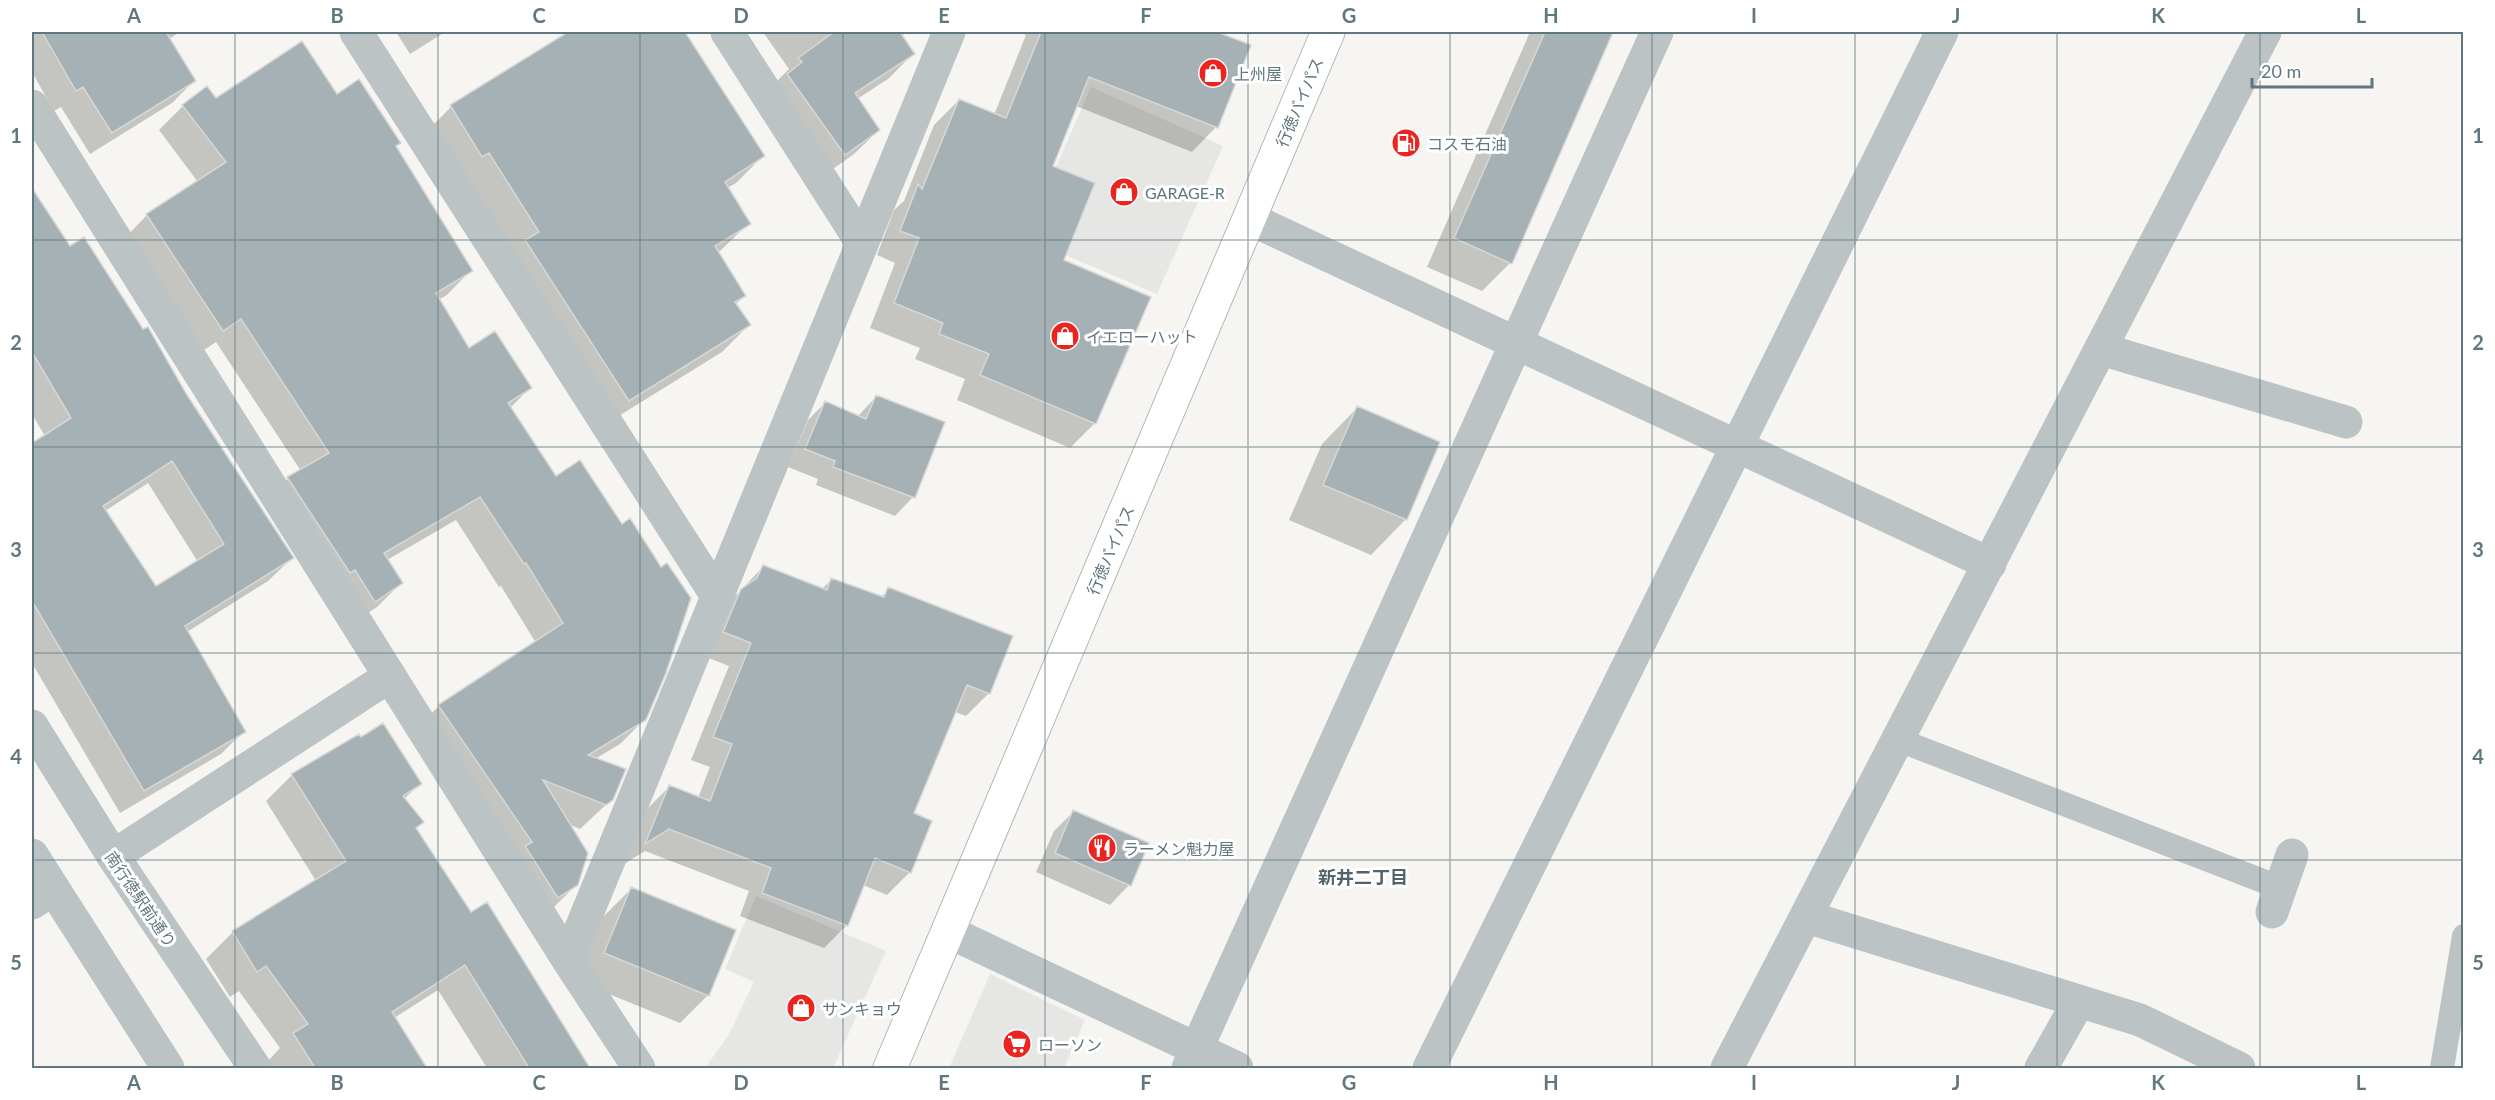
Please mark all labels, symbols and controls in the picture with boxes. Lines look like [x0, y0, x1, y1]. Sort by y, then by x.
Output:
text: A [126, 3, 141, 27]
text: B [330, 3, 344, 27]
text: C [532, 3, 546, 27]
text: D [733, 3, 749, 27]
text: E [938, 3, 950, 27]
text: F [1140, 3, 1152, 27]
text: G [1342, 3, 1356, 27]
text: H [1543, 3, 1559, 27]
text: I [1751, 3, 1757, 27]
text: J [1952, 3, 1960, 27]
text: K [2151, 3, 2165, 27]
text: L [2356, 3, 2367, 27]
scale bar [2252, 51, 2372, 89]
street label: 行徳バイパス [1272, 54, 1326, 150]
shop icon: 上州屋 [1197, 57, 1229, 89]
text: 20 m [2261, 60, 2301, 82]
place label: 上州屋 [1234, 64, 1282, 83]
text: 1 [10, 123, 22, 147]
text: 1 [2472, 123, 2484, 147]
fuel station icon: コスモ石油 [1390, 127, 1422, 159]
place label: コスモ石油 [1427, 134, 1507, 153]
shop icon: GARAGE-R [1108, 176, 1140, 208]
place label: GARAGE-R [1145, 183, 1225, 202]
shop icon: イエローハット [1049, 320, 1081, 352]
place label: イエローハット [1086, 327, 1198, 346]
text: 2 [10, 330, 22, 354]
text: 2 [2472, 330, 2484, 354]
street label: 行徳バイパス [1083, 502, 1137, 598]
text: 3 [10, 537, 22, 561]
text: 3 [2472, 537, 2484, 561]
text: 4 [10, 744, 22, 768]
text: 4 [2472, 744, 2484, 768]
restaurant icon: ラーメン魁力屋 [1086, 832, 1118, 864]
place label: ラーメン魁力屋 [1123, 839, 1234, 858]
street label: 南行徳駅前通り [102, 847, 180, 951]
district label: 新井二丁目 [1318, 866, 1408, 888]
text: 5 [10, 950, 22, 974]
text: 5 [2472, 950, 2484, 974]
shop icon: サンキョウ [785, 992, 817, 1024]
place label: サンキョウ [822, 999, 902, 1018]
supermarket icon: ローソン [1001, 1028, 1033, 1060]
place label: ローソン [1038, 1035, 1102, 1054]
text: A [126, 1070, 141, 1094]
text: B [330, 1070, 344, 1094]
text: C [532, 1070, 546, 1094]
text: D [733, 1070, 749, 1094]
text: E [938, 1070, 950, 1094]
text: F [1140, 1070, 1152, 1094]
text: G [1342, 1070, 1356, 1094]
text: H [1543, 1070, 1559, 1094]
text: I [1751, 1070, 1757, 1094]
text: J [1952, 1070, 1960, 1094]
text: K [2151, 1070, 2165, 1094]
text: L [2356, 1070, 2367, 1094]

